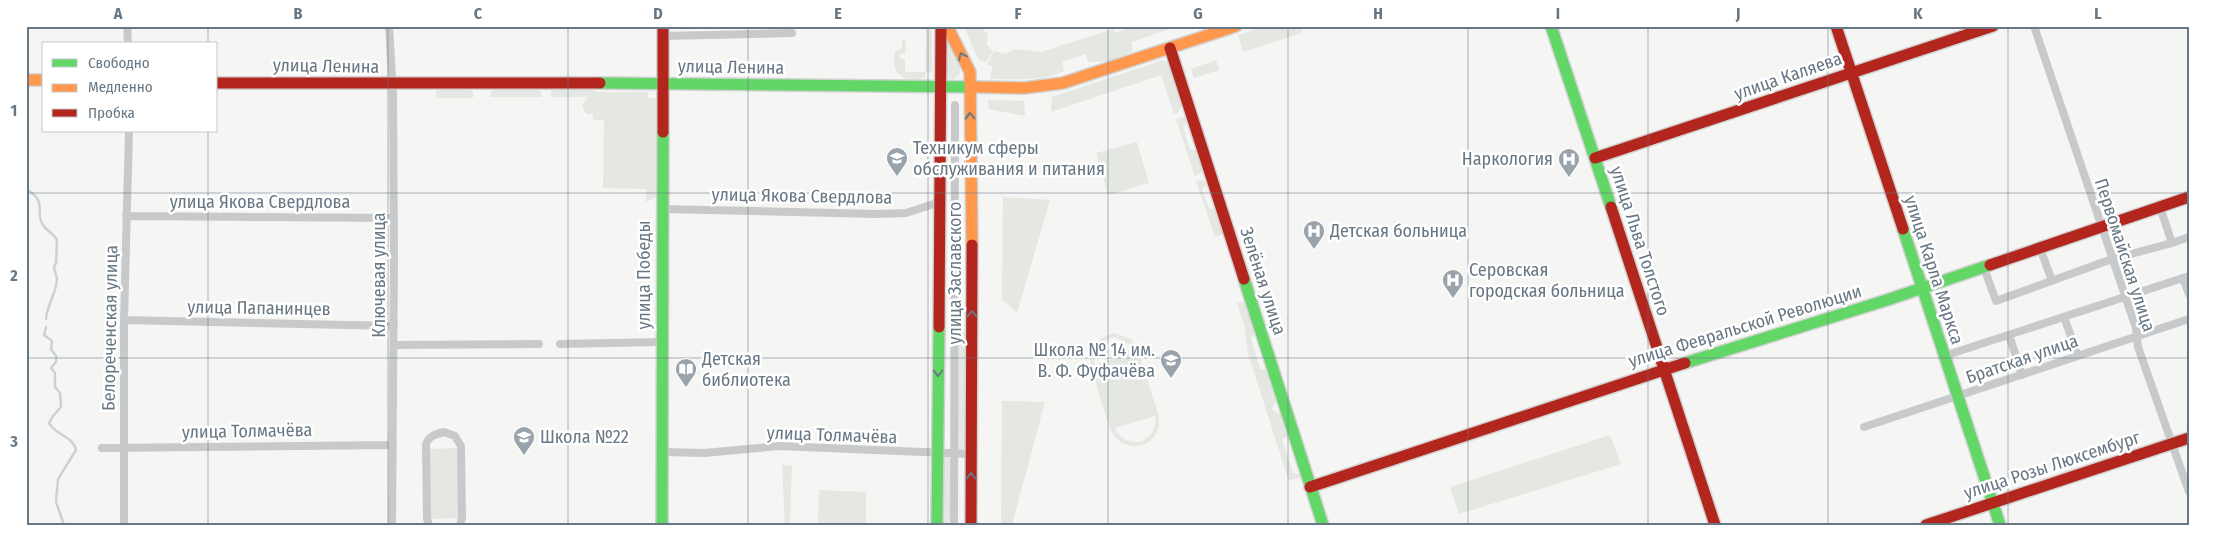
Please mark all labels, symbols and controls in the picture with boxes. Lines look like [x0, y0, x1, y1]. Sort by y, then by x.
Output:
text: A [113, 4, 123, 23]
text: B [294, 4, 303, 23]
text: C [474, 4, 483, 23]
text: D [653, 4, 663, 23]
text: E [834, 4, 842, 23]
text: F [1014, 4, 1022, 23]
text: G [1193, 4, 1203, 23]
text: H [1373, 4, 1383, 23]
text: I [1556, 4, 1560, 23]
text: J [1735, 4, 1740, 23]
text: K [1913, 4, 1923, 23]
text: L [2094, 4, 2102, 23]
legend [42, 42, 218, 132]
street label: улица Каляева [1731, 47, 1845, 105]
one-way arrow [957, 52, 968, 61]
text: Свободно [88, 54, 150, 72]
street label: улица Ленина [273, 54, 380, 78]
street label: улица Ленина [678, 55, 785, 79]
text: Медленно [88, 78, 153, 96]
text: 1 [11, 101, 17, 120]
text: Пробка [88, 104, 135, 122]
one-way arrow [965, 112, 976, 120]
place label: Техникум сферы обслуживания и питания [913, 137, 1105, 180]
school or university icon: Техникум сферы обслуживания и питания [885, 146, 909, 177]
hospital icon: Наркология [1557, 147, 1581, 178]
place label: Наркология [1462, 148, 1553, 170]
street label: улица Льва Толстого [1605, 163, 1675, 319]
street label: Первомайская улица [2090, 175, 2160, 335]
street label: улица Якова Свердлова [712, 183, 893, 209]
street label: улица Якова Свердлова [170, 191, 350, 213]
street label: улица Карла Маркса [1900, 193, 1968, 347]
street label: улица Заславского [944, 202, 966, 344]
street label: Ключевая улица [368, 212, 390, 338]
hospital icon: Детская больница [1302, 219, 1326, 250]
place label: Детская больница [1329, 220, 1467, 242]
street label: улица Победы [633, 221, 655, 329]
street label: Зелёная улица [1235, 224, 1291, 338]
street label: Белореченская улица [98, 245, 122, 411]
place label: Серовская городская больница [1469, 259, 1625, 302]
text: 2 [9, 266, 18, 285]
hospital icon: Серовская городская больница [1441, 268, 1465, 299]
street label: улица Февральской Революции [1626, 280, 1864, 372]
street label: улица Папанинцев [187, 296, 331, 320]
one-way arrow [967, 309, 977, 317]
street label: Братская улица [1963, 329, 2081, 388]
place label: Школа № 14 им. В. Ф. Фуфачёва [1034, 339, 1155, 382]
place label: Детская библиотека [701, 348, 791, 391]
school or university icon: Школа № 14 им. В. Ф. Фуфачёва [1159, 348, 1183, 379]
library icon: Детская библиотека [674, 357, 698, 388]
one-way arrow [933, 370, 943, 377]
street label: улица Толмачёва [182, 419, 313, 443]
street label: улица Толмачёва [766, 422, 898, 448]
school or university icon: Школа №22 [512, 425, 536, 456]
place label: Школа №22 [540, 426, 629, 448]
street label: улица Розы Люксембург [1961, 426, 2143, 504]
text: 3 [9, 432, 18, 451]
one-way arrow [966, 472, 976, 480]

